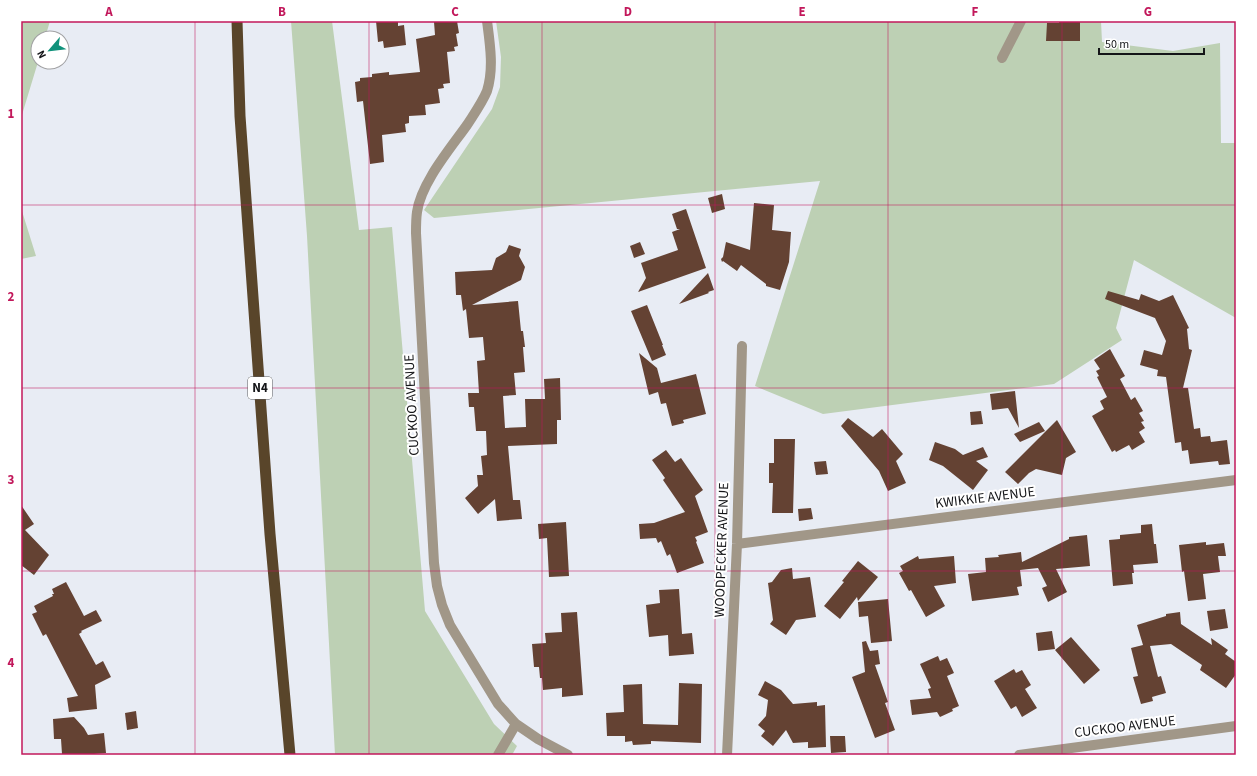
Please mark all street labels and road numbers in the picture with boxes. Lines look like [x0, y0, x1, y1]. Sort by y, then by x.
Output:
street label: CUCKOO AVENUE [399, 354, 425, 456]
road number: N4 [248, 377, 272, 399]
street label: WOODPECKER AVENUE [710, 482, 734, 618]
street label: KWIKKIE AVENUE [934, 482, 1036, 514]
street label: CUCKOO AVENUE [1073, 711, 1177, 743]

